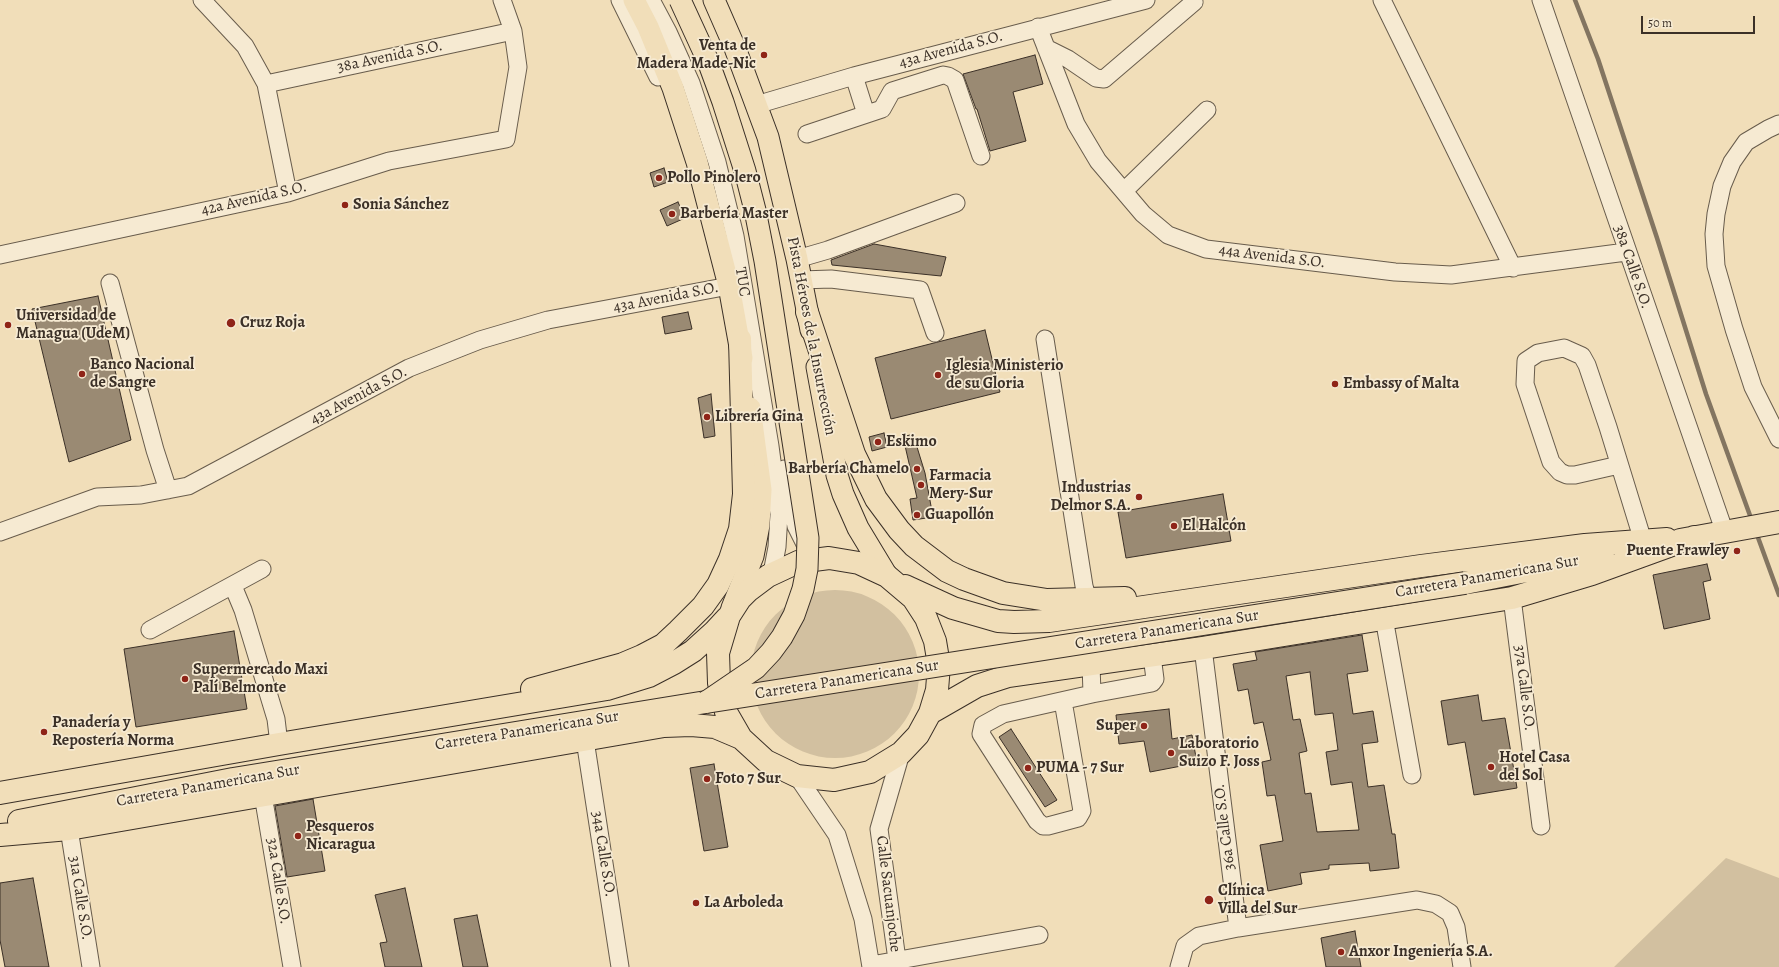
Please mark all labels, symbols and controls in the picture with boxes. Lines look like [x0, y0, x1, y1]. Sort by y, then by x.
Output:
scale bar [1643, 8, 1757, 34]
text: 50 m [1648, 15, 1672, 31]
street label: 43a Avenida S.O. [897, 27, 1005, 73]
street label: 38a Avenida S.O. [336, 36, 444, 78]
place label: Venta de Madera Made-Nic [637, 36, 756, 74]
marker: Venta de Madera Made-Nic [759, 50, 769, 60]
place label: Pollo Pinolero [667, 168, 761, 188]
marker: Pollo Pinolero [654, 173, 664, 183]
street label: 42a Avenida S.O. [199, 178, 309, 220]
place label: Sonia Sánchez [353, 195, 449, 215]
marker: Sonia Sánchez [340, 200, 350, 210]
place label: Barbería Master [680, 204, 788, 224]
marker: Barbería Master [667, 209, 677, 219]
street label: 38a Calle S.O. [1609, 223, 1655, 311]
street label: Pista Héroes de la Insurrección [782, 235, 840, 437]
street label: 44a Avenida S.O. [1218, 241, 1326, 273]
street label: TUC [730, 266, 754, 298]
street label: 43a Avenida S.O. [612, 278, 720, 318]
place label: Universidad de Managua (UdeM) [16, 306, 130, 344]
place label: Cruz Roja [240, 313, 305, 333]
marker: Cruz Roja [225, 317, 237, 329]
marker: Universidad de Managua (UdeM) [3, 320, 13, 330]
place label: Banco Nacional de Sangre [90, 355, 194, 393]
place label: Iglesia Ministerio de su Gloria [946, 356, 1064, 394]
street label: 43a Avenida S.O. [307, 362, 411, 430]
marker: Banco Nacional de Sangre [77, 369, 87, 379]
marker: Iglesia Ministerio de su Gloria [933, 370, 943, 380]
place label: Embassy of Malta [1343, 374, 1460, 394]
marker: Embassy of Malta [1330, 379, 1340, 389]
place label: Librería Gina [715, 407, 803, 427]
marker: Librería Gina [702, 412, 712, 422]
place label: Eskimo [886, 432, 937, 452]
marker: Eskimo [873, 437, 883, 447]
place label: Barbería Chamelo [788, 459, 909, 479]
marker: Barbería Chamelo [912, 464, 922, 474]
place label: Farmacia Mery-Sur [929, 466, 993, 504]
place label: Industrias Delmor S.A. [1051, 478, 1131, 516]
marker: Farmacia Mery-Sur [916, 480, 926, 490]
marker: Industrias Delmor S.A. [1134, 492, 1144, 502]
place label: Guapollón [925, 505, 994, 525]
marker: Guapollón [912, 510, 922, 520]
place label: El Halcón [1182, 516, 1246, 536]
marker: El Halcón [1169, 521, 1179, 531]
place label: Puente Frawley [1626, 541, 1729, 561]
marker: Puente Frawley [1732, 546, 1742, 556]
street label: Carretera Panamericana Sur [1394, 551, 1580, 603]
street label: Carretera Panamericana Sur [1074, 606, 1260, 654]
street label: 37a Calle S.O. [1509, 644, 1539, 732]
street label: Carretera Panamericana Sur [754, 656, 940, 704]
place label: Supermercado Maxi Palí Belmonte [193, 660, 328, 698]
marker: Supermercado Maxi Palí Belmonte [180, 674, 190, 684]
street label: Carretera Panamericana Sur [434, 707, 620, 755]
place label: Panadería y Repostería Norma [52, 713, 174, 751]
place label: Super [1096, 716, 1136, 736]
marker: Super [1139, 721, 1149, 731]
marker: Panadería y Repostería Norma [39, 727, 49, 737]
place label: Laboratorio Suizo F. Joss [1179, 734, 1260, 772]
marker: Laboratorio Suizo F. Joss [1166, 748, 1176, 758]
place label: Hotel Casa del Sol [1499, 748, 1570, 786]
place label: PUMA - 7 Sur [1036, 758, 1124, 778]
street label: Carretera Panamericana Sur [115, 760, 301, 812]
marker: Hotel Casa del Sol [1486, 762, 1496, 772]
marker: PUMA - 7 Sur [1023, 763, 1033, 773]
place label: Foto 7 Sur [715, 769, 781, 789]
marker: Foto 7 Sur [702, 774, 712, 784]
street label: 36a Calle S.O. [1210, 783, 1240, 871]
street label: 34a Calle S.O. [587, 810, 619, 898]
place label: Pesqueros Nicaragua [306, 817, 375, 855]
marker: Pesqueros Nicaragua [293, 831, 303, 841]
street label: Calle Sacuanjoche [871, 835, 905, 953]
street label: 32a Calle S.O. [262, 836, 294, 926]
street label: 31a Calle S.O. [64, 854, 96, 942]
place label: Clínica Villa del Sur [1218, 881, 1298, 919]
place label: La Arboleda [704, 893, 783, 913]
marker: Clínica Villa del Sur [1203, 894, 1215, 906]
marker: La Arboleda [691, 898, 701, 908]
place label: Anxor Ingeniería S.A. [1349, 942, 1493, 962]
marker: Anxor Ingeniería S.A. [1336, 947, 1346, 957]

